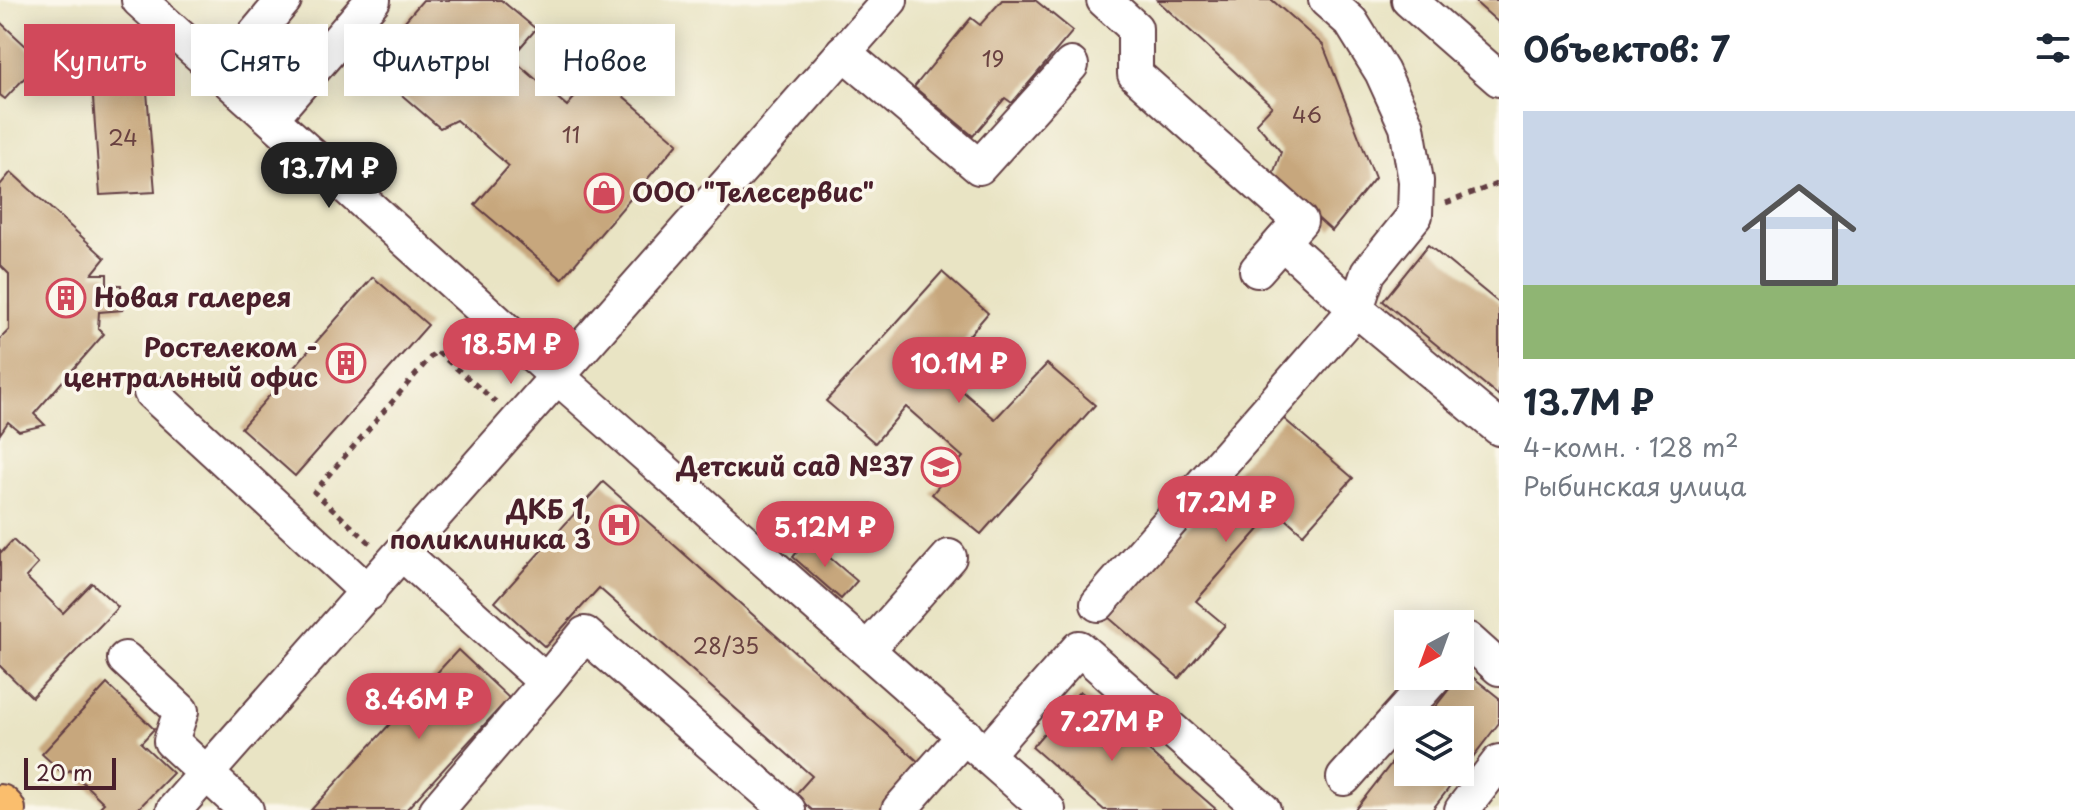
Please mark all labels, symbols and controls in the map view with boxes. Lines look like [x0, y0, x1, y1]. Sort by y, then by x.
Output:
text: Объектов: 7 [1523, 22, 1730, 74]
chip: Купить [24, 24, 175, 96]
chip: Снять [191, 24, 328, 96]
chip: Фильтры [344, 24, 519, 96]
chip: Новое [535, 24, 675, 96]
icon: filters [2031, 26, 2075, 70]
house number: 19 [982, 41, 1004, 74]
house number: 46 [1292, 97, 1322, 130]
house number: 11 [562, 117, 580, 150]
house number: 24 [108, 120, 138, 153]
pin: 13.7M ₽ [255, 142, 403, 210]
text: 13.7M ₽ [279, 148, 379, 187]
icon: home [1727, 163, 1871, 307]
shop icon: ООО "Телесервис" [583, 172, 625, 214]
place label: ООО "Телесервис" [632, 172, 874, 211]
building icon: Новая галерея [45, 277, 87, 319]
place label: Новая галерея [94, 277, 291, 316]
pin: 18.5M ₽ [437, 318, 585, 386]
text: 18.5M ₽ [461, 324, 561, 363]
place label: Ростелеком - центральный офис [63, 327, 318, 396]
pin: 10.1M ₽ [885, 337, 1033, 405]
building icon: Ростелеком - центральный офис [325, 342, 367, 384]
text: 10.1M ₽ [910, 343, 1008, 382]
text: 13.7M ₽ [1523, 375, 1654, 427]
text: 4-комн. · 128 m² [1523, 427, 1739, 466]
place label: Детский сад №37 [676, 446, 913, 485]
school or university icon: Детский сад №37 [920, 446, 962, 488]
text: Рыбинская улица [1523, 466, 1746, 505]
pin: 17.2M ₽ [1152, 476, 1300, 544]
text: 17.2M ₽ [1175, 482, 1277, 521]
place label: ДКБ 1, поликлиника 3 [389, 489, 591, 558]
pin: 5.12M ₽ [751, 501, 899, 569]
hospital icon: ДКБ 1, поликлиника 3 [598, 504, 640, 546]
text: 5.12M ₽ [774, 507, 876, 546]
north arrow [1394, 610, 1474, 690]
map controls [1394, 610, 1474, 786]
house number: 28/35 [693, 628, 759, 661]
pin: 8.46M ₽ [345, 673, 493, 741]
text: 8.46M ₽ [364, 679, 474, 718]
pin: 7.27M ₽ [1038, 695, 1186, 763]
text: 7.27M ₽ [1060, 701, 1164, 740]
button: layers [1394, 706, 1474, 786]
scale bar [24, 754, 116, 790]
text: 20 m [36, 755, 93, 788]

